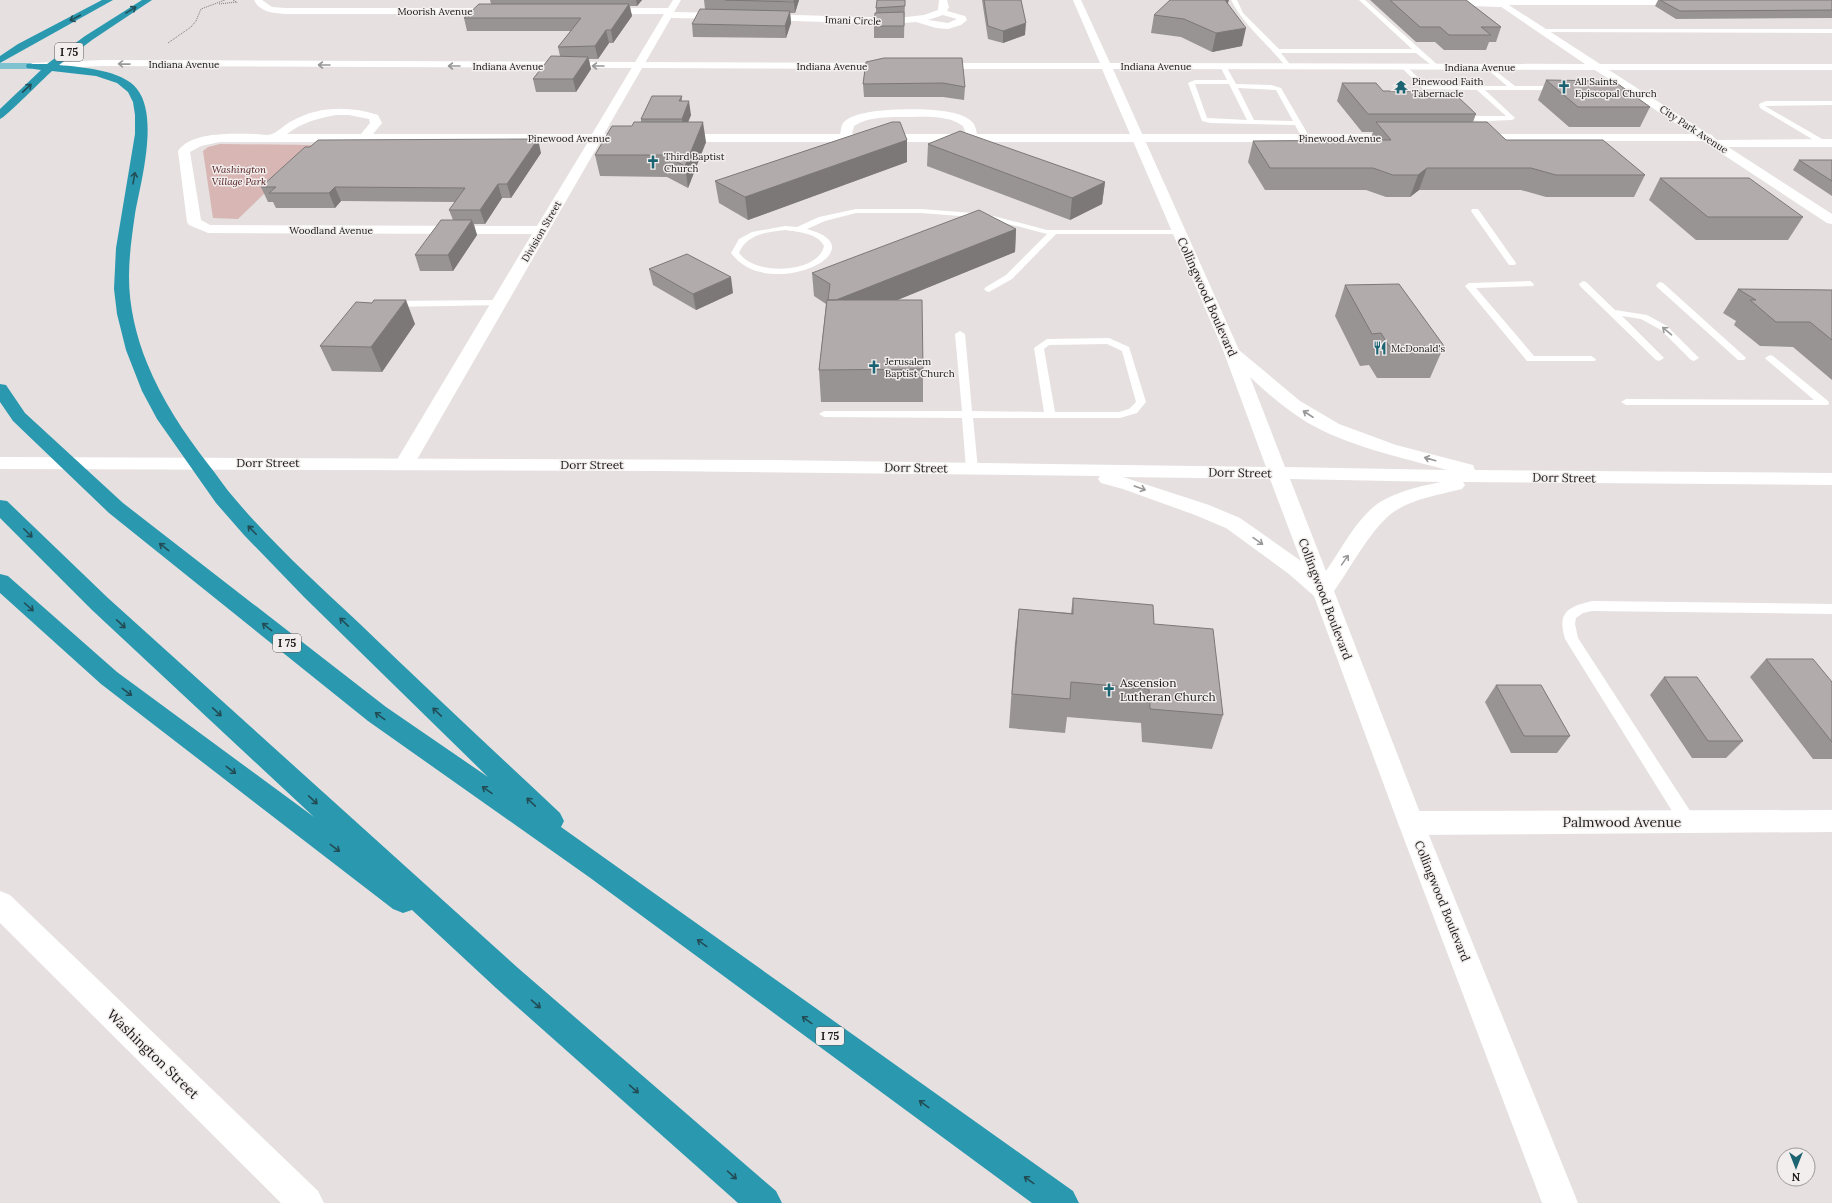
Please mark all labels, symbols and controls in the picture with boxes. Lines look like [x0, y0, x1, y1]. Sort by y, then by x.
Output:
street label: Moorish Avenue [397, 5, 473, 18]
one-way arrow [125, 6, 137, 14]
street label: Imani Circle [825, 13, 882, 28]
one-way arrow [69, 15, 81, 22]
road number: I 75 [55, 43, 83, 61]
street label: Indiana Avenue [148, 58, 220, 71]
one-way arrow [118, 60, 131, 68]
street label: Indiana Avenue [472, 60, 544, 73]
street label: Indiana Avenue [796, 60, 868, 73]
street label: Indiana Avenue [1120, 60, 1192, 73]
one-way arrow [318, 61, 331, 69]
street label: Indiana Avenue [1444, 61, 1516, 74]
one-way arrow [448, 62, 461, 70]
one-way arrow [592, 62, 605, 70]
place label: Pinewood Faith Tabernacle [1412, 75, 1484, 100]
place label: All Saints Episcopal Church [1574, 75, 1657, 100]
temple icon: Pinewood Faith Tabernacle [1393, 79, 1409, 95]
church icon: All Saints Episcopal Church [1556, 79, 1572, 95]
one-way arrow [22, 83, 32, 93]
street label: City Park Avenue [1657, 102, 1731, 157]
street label: Pinewood Avenue [528, 132, 611, 145]
street label: Pinewood Avenue [1299, 132, 1382, 145]
place label: Third Baptist Church [664, 150, 725, 175]
church icon: Third Baptist Church [645, 154, 661, 170]
park label: Washington Village Park [212, 163, 267, 188]
one-way arrow [130, 171, 138, 184]
street label: Division Street [519, 198, 564, 264]
street label: Woodland Avenue [289, 224, 373, 237]
street label: Collingwood Boulevard [1174, 235, 1241, 359]
one-way arrow [1661, 326, 1672, 335]
restaurant icon: McDonald's [1372, 340, 1388, 356]
place label: McDonald's [1391, 342, 1446, 355]
place label: Jerusalem Baptist Church [884, 355, 955, 380]
church icon: Jerusalem Baptist Church [866, 359, 882, 375]
one-way arrow [1303, 410, 1314, 418]
street label: Dorr Street [236, 455, 300, 470]
one-way arrow [1423, 455, 1436, 462]
street label: Dorr Street [560, 457, 624, 472]
street label: Dorr Street [884, 459, 948, 476]
street label: Dorr Street [1208, 464, 1272, 481]
street label: Dorr Street [1532, 469, 1596, 486]
one-way arrow [1134, 485, 1147, 492]
one-way arrow [247, 525, 257, 535]
one-way arrow [23, 528, 33, 538]
street label: Collingwood Boulevard [1295, 536, 1356, 662]
one-way arrow [1253, 537, 1264, 545]
one-way arrow [159, 542, 170, 551]
one-way arrow [1341, 555, 1349, 566]
one-way arrow [24, 602, 34, 611]
one-way arrow [339, 617, 349, 627]
one-way arrow [116, 619, 126, 629]
one-way arrow [261, 623, 272, 631]
road number: I 75 [273, 634, 301, 652]
place label: Ascension Lutheran Church [1119, 675, 1216, 704]
church icon: Ascension Lutheran Church [1101, 682, 1117, 698]
one-way arrow [122, 687, 133, 696]
one-way arrow [212, 707, 222, 717]
one-way arrow [432, 707, 442, 717]
one-way arrow [375, 712, 386, 720]
one-way arrow [226, 766, 237, 774]
one-way arrow [482, 786, 493, 794]
one-way arrow [307, 795, 318, 804]
one-way arrow [526, 797, 536, 807]
street label: Palmwood Avenue [1563, 813, 1682, 831]
street label: Collingwood Boulevard [1411, 838, 1474, 963]
one-way arrow [329, 844, 340, 853]
one-way arrow [697, 939, 708, 947]
one-way arrow [531, 999, 541, 1009]
street label: Washington Street [103, 1005, 203, 1103]
one-way arrow [802, 1015, 813, 1024]
road number: I 75 [816, 1027, 844, 1045]
one-way arrow [629, 1085, 639, 1094]
one-way arrow [919, 1100, 930, 1108]
north arrow [1776, 1147, 1816, 1187]
one-way arrow [727, 1170, 737, 1180]
text: N [1791, 1170, 1800, 1184]
one-way arrow [1024, 1176, 1035, 1184]

